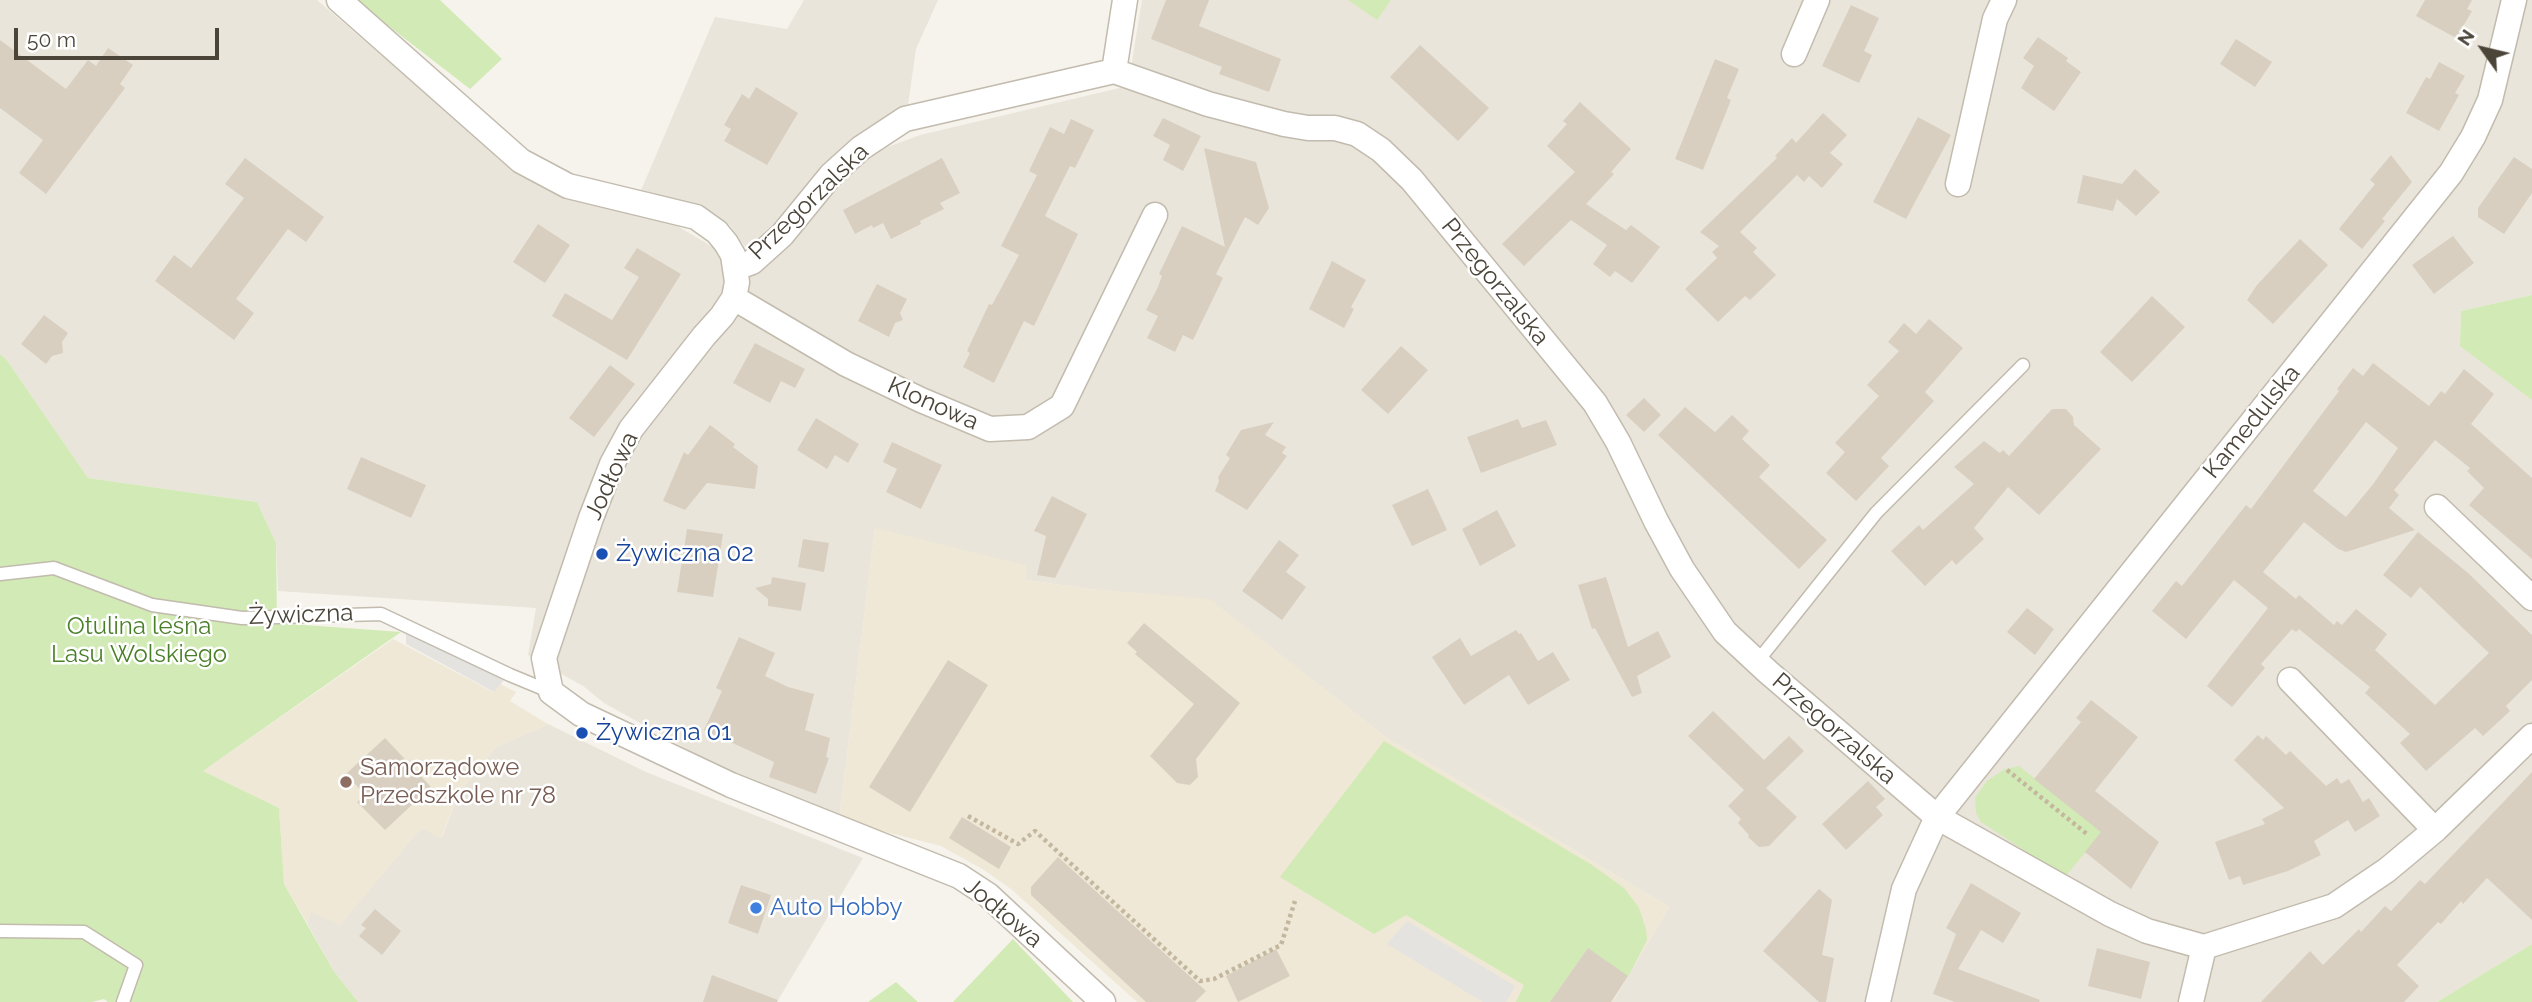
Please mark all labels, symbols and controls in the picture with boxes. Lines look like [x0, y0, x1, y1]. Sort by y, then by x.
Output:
scale bar [18, 14, 222, 58]
north arrow [2448, 14, 2518, 84]
text: N [2452, 25, 2479, 49]
text: 50 m [27, 27, 76, 52]
street label: Przegorzalska [743, 138, 875, 266]
street label: Przegorzalska [1435, 213, 1555, 351]
street label: Kamedulska [2197, 359, 2307, 485]
street label: Klonowa [883, 371, 983, 437]
street label: Jodłowa [579, 427, 645, 525]
place label: Żywiczna 02 [616, 540, 754, 568]
marker: Żywiczna 02 [594, 546, 610, 562]
street label: Żywiczna [248, 599, 354, 631]
park label: Otulina leśna Lasu Wolskiego [51, 613, 227, 669]
street label: Przegorzalska [1766, 667, 1902, 791]
place label: Żywiczna 01 [596, 719, 732, 747]
marker: Żywiczna 01 [574, 725, 590, 741]
place label: Samorządowe Przedszkole nr 78 [360, 754, 556, 810]
marker: Samorządowe Przedszkole nr 78 [338, 774, 354, 790]
street label: Jodłowa [958, 872, 1048, 954]
place label: Auto Hobby [770, 894, 902, 922]
marker: Auto Hobby [748, 900, 764, 916]

